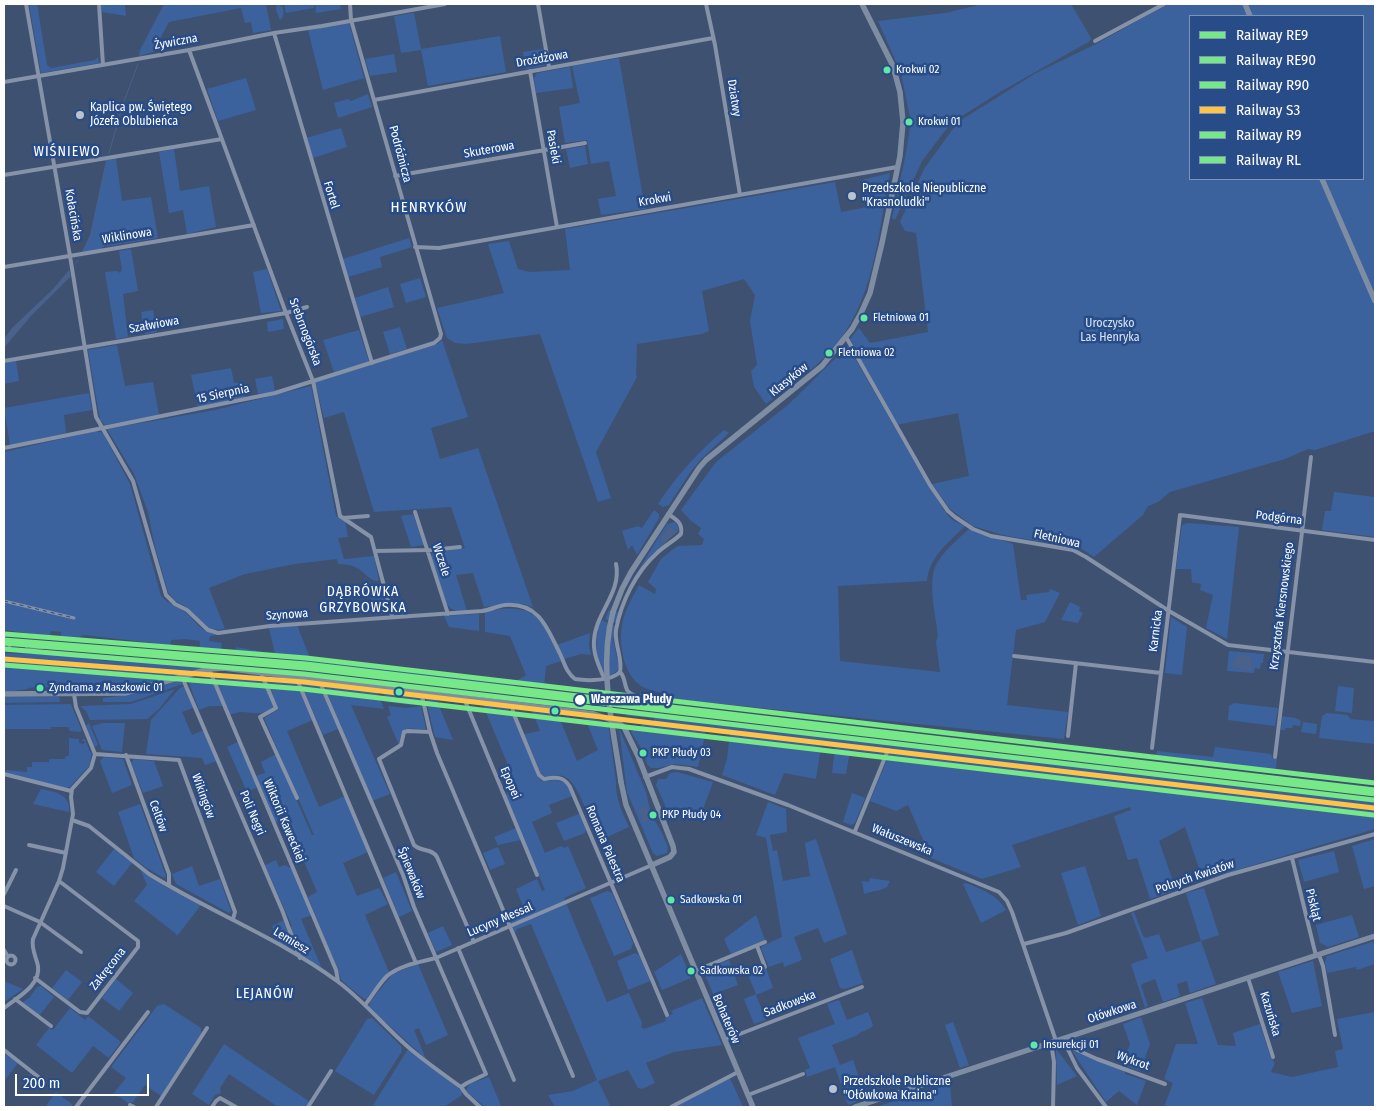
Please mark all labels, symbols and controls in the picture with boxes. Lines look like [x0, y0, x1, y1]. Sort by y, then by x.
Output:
legend [1189, 15, 1364, 180]
text: Railway RE9 [1236, 26, 1308, 44]
street label: Żywiczna [153, 31, 199, 53]
street label: Drożdżowa [515, 47, 569, 71]
text: Railway RE90 [1236, 51, 1316, 69]
place label: Krokwi 02 [896, 63, 939, 77]
marker: Krokwi 02 [882, 65, 892, 75]
text: Railway R90 [1236, 76, 1309, 94]
street label: Dziatwy [724, 78, 744, 118]
place label: Kaplica pw. Świętego Józefa Oblubieńca [90, 101, 192, 129]
text: Railway S3 [1236, 101, 1300, 119]
marker: Kaplica pw. Świętego Józefa Oblubieńca [74, 109, 86, 121]
place label: Krokwi 01 [918, 115, 961, 129]
marker: Krokwi 01 [904, 117, 914, 127]
street label: Podróżnicza [385, 124, 415, 184]
text: Railway R9 [1236, 126, 1301, 144]
street label: Pasieki [543, 129, 563, 165]
street label: Skuterowa [463, 138, 515, 162]
district label: WIŚNIEWO [32, 144, 102, 160]
text: Railway RL [1236, 151, 1301, 169]
street label: Fortel [320, 179, 342, 211]
place label: Przedszkole Niepubliczne "Krasnoludki" [862, 182, 986, 210]
street label: Kołacińska [61, 188, 85, 242]
street label: Krokwi [638, 190, 672, 210]
marker: Przedszkole Niepubliczne "Krasnoludki" [846, 190, 858, 202]
district label: HENRYKÓW [390, 199, 468, 217]
street label: Wiklinowa [101, 225, 153, 247]
street label: Srebrnogórska [286, 296, 324, 368]
place label: Fletniowa 01 [873, 311, 929, 325]
marker: Fletniowa 01 [859, 313, 869, 323]
street label: Szałwiowa [128, 314, 180, 336]
park label: Uroczysko Las Henryka [1080, 317, 1140, 345]
place label: Fletniowa 02 [838, 346, 894, 360]
marker: Fletniowa 02 [824, 348, 834, 358]
street label: Klasyków [767, 360, 811, 400]
street label: 15 Sierpnia [195, 381, 251, 407]
street label: Podgórna [1255, 508, 1303, 528]
street label: Fletniowa [1032, 527, 1082, 551]
street label: Krzysztofa Kiersnowskiego [1267, 541, 1297, 671]
street label: Wczele [429, 542, 453, 578]
district label: DĄBRÓWKA GRZYBOWSKA [318, 584, 408, 616]
street label: Szynowa [265, 606, 309, 624]
street label: Karnicka [1146, 609, 1166, 653]
place label: Zyndrama z Maszkowic 01 [49, 681, 163, 695]
marker: Zyndrama z Maszkowic 01 [35, 683, 45, 693]
unlabelled marker [394, 687, 404, 697]
marker: Warszawa Płudy [573, 693, 587, 707]
place label: Warszawa Płudy [591, 693, 672, 707]
unlabelled marker [550, 706, 560, 716]
place label: PKP Płudy 03 [652, 746, 711, 760]
marker: PKP Płudy 03 [638, 748, 648, 758]
street label: Epopei [497, 765, 523, 801]
street label: Wikingów [188, 772, 218, 820]
street label: Wiktorii Kaweckiej [260, 777, 308, 865]
street label: Poli Negri [236, 788, 268, 838]
street label: Celtów [146, 798, 170, 834]
street label: Romana Palestra [582, 803, 628, 885]
place label: PKP Płudy 04 [662, 808, 721, 822]
marker: PKP Płudy 04 [648, 810, 658, 820]
street label: Wałuszewska [870, 821, 934, 859]
street label: Śpiewaków [394, 845, 428, 901]
street label: Polnych Kwiatów [1154, 857, 1236, 897]
street label: Piskląt [1302, 887, 1324, 923]
place label: Sadkowska 01 [680, 893, 742, 907]
marker: Sadkowska 01 [666, 895, 676, 905]
street label: Lucyny Messal [465, 900, 535, 940]
street label: Lemiesz [271, 925, 311, 957]
street label: Zakręcona [87, 945, 129, 993]
place label: Sadkowska 02 [700, 964, 763, 978]
marker: Sadkowska 02 [686, 966, 696, 976]
district label: LEJANÓW [235, 986, 295, 1002]
street label: Sadkowska [762, 988, 818, 1020]
street label: Kazuńska [1256, 990, 1284, 1038]
street label: Bohaterów [709, 992, 743, 1046]
street label: Ołówkowa [1086, 997, 1138, 1027]
place label: Insurekcji 01 [1043, 1038, 1099, 1052]
marker: Insurekcji 01 [1029, 1040, 1039, 1050]
street label: Wykrot [1115, 1048, 1151, 1074]
scale bar [18, 1064, 151, 1096]
text: 200 m [23, 1074, 60, 1092]
place label: Przedszkole Publiczne "Ołówkowa Kraina" [843, 1075, 951, 1103]
marker: Przedszkole Publiczne "Ołówkowa Kraina" [827, 1083, 839, 1095]

